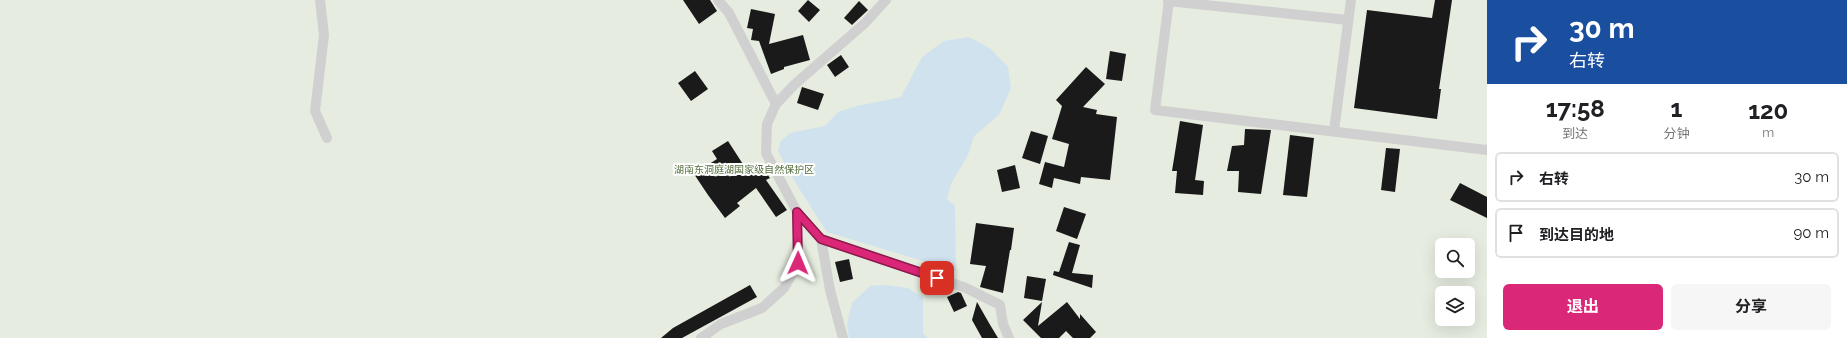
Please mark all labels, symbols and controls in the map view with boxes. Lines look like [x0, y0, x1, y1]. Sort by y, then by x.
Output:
text: 30 m [1569, 12, 1635, 45]
icon: right [1503, 16, 1555, 68]
text: 右转 [1569, 50, 1605, 71]
text: 17:58 [1546, 94, 1605, 123]
text: 1 [1671, 94, 1682, 123]
text: 120 [1748, 96, 1788, 125]
text: m [1762, 125, 1774, 140]
text: 到达 [1562, 126, 1588, 141]
text: 分钟 [1663, 126, 1689, 141]
park label: 湖南东洞庭湖国家级自然保护区 [674, 164, 814, 175]
icon: right [1505, 166, 1527, 188]
text: 30 m [1794, 168, 1829, 186]
text: 右转 [1539, 170, 1569, 188]
icon: arrive [1505, 222, 1527, 244]
text: 90 m [1793, 224, 1829, 242]
text: 到达目的地 [1539, 226, 1614, 244]
map controls [1435, 238, 1475, 326]
button: search [1435, 238, 1475, 278]
position arrow [777, 242, 819, 284]
pin [920, 261, 954, 295]
icon: arrive [926, 267, 948, 289]
button: 退出 [1503, 284, 1663, 330]
button: 分享 [1671, 284, 1831, 330]
button: layers [1435, 286, 1475, 326]

